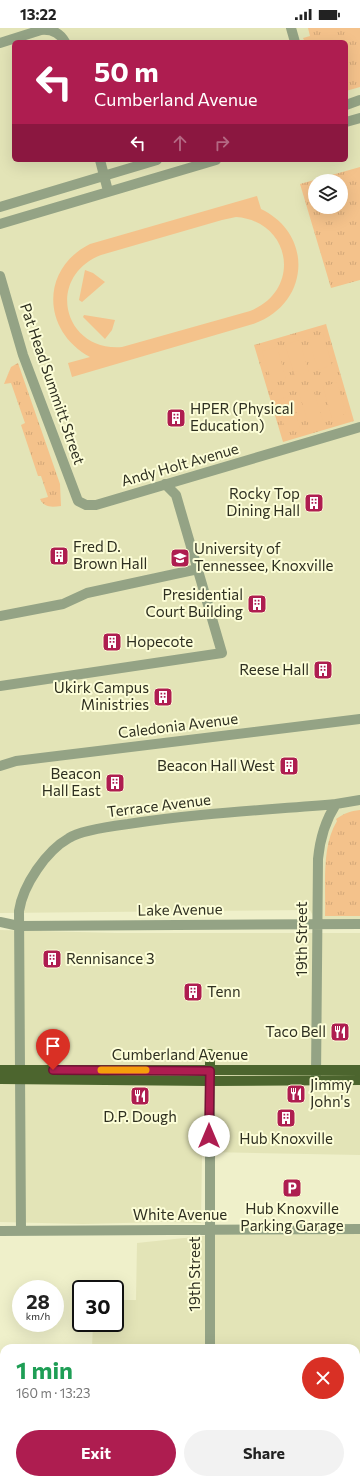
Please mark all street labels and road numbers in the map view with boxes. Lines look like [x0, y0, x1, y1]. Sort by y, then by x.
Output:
street label: Pat Head Summitt Street [17, 301, 89, 467]
street label: Andy Holt Avenue [119, 439, 241, 489]
street label: Caledonia Avenue [117, 709, 239, 741]
street label: Terrace Avenue [106, 790, 212, 820]
street label: Lake Avenue [137, 899, 223, 919]
street label: 19th Street [292, 901, 310, 977]
street label: Cumberland Avenue [112, 1045, 248, 1063]
street label: White Avenue [133, 1205, 227, 1223]
street label: 19th Street [185, 1236, 203, 1312]

